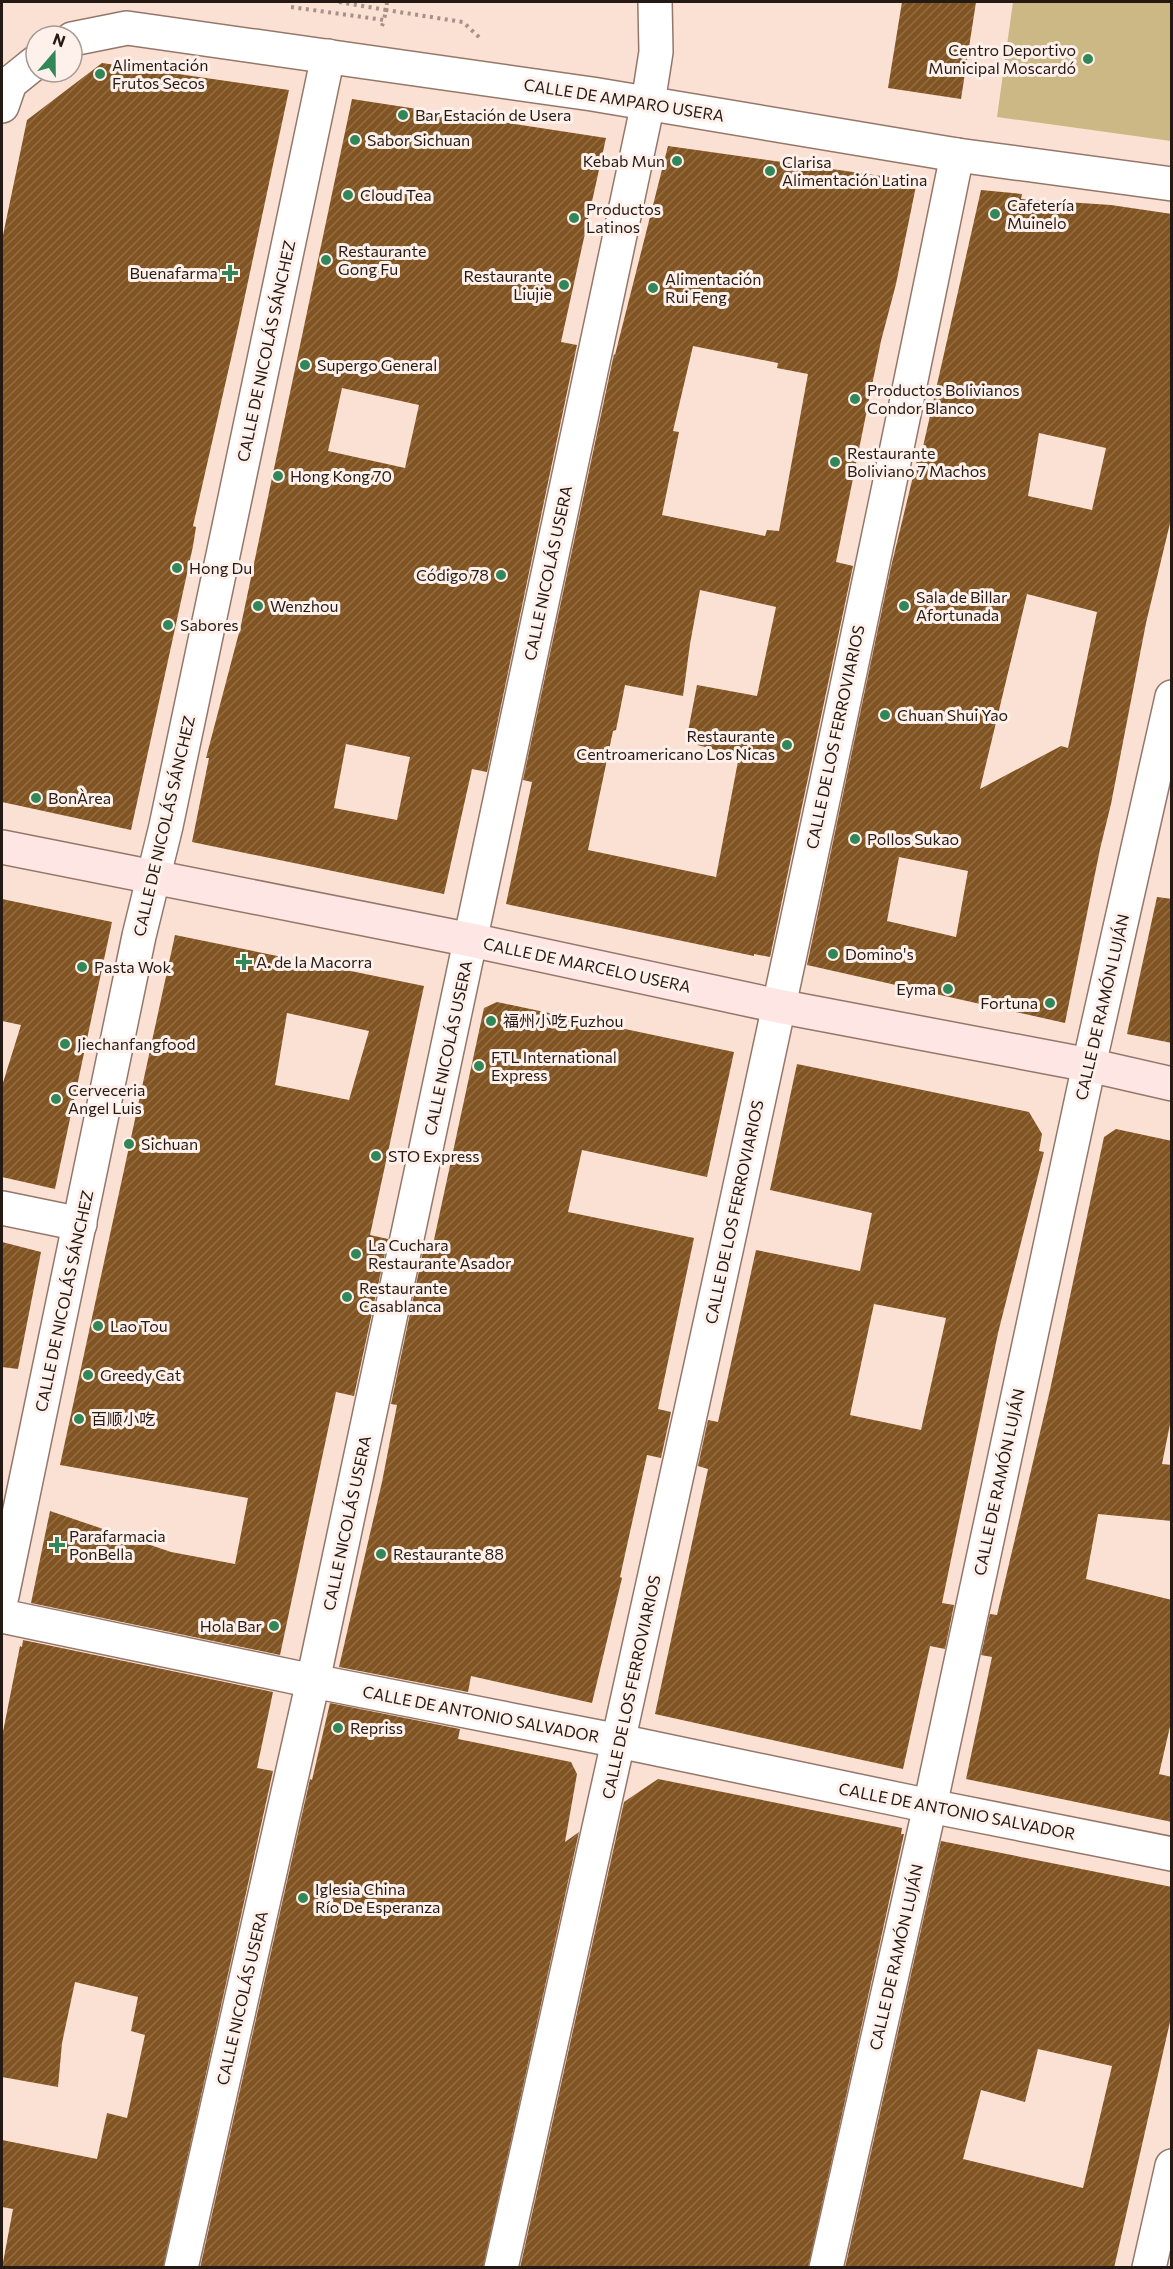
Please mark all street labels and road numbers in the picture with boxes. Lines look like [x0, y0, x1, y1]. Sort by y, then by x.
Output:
street label: CALLE DE AMPARO USERA [522, 74, 726, 125]
street label: CALLE DE NICOLÁS SÁNCHEZ [233, 238, 298, 463]
street label: CALLE NICOLÁS USERA [520, 484, 575, 662]
street label: CALLE DE LOS FERROVIARIOS [801, 623, 868, 851]
street label: CALLE DE NICOLÁS SÁNCHEZ [129, 714, 198, 938]
street label: CALLE DE RAMÓN LUJÁN [1071, 912, 1132, 1102]
street label: CALLE DE MARCELO USERA [482, 933, 693, 996]
street label: CALLE NICOLÁS USERA [420, 959, 475, 1137]
street label: CALLE DE LOS FERROVIARIOS [700, 1098, 767, 1326]
street label: CALLE DE NICOLÁS SÁNCHEZ [31, 1188, 96, 1413]
street label: CALLE DE RAMÓN LUJÁN [969, 1387, 1028, 1577]
street label: CALLE NICOLÁS USERA [319, 1434, 374, 1612]
street label: CALLE DE LOS FERROVIARIOS [597, 1573, 664, 1801]
street label: CALLE DE ANTONIO SALVADOR [361, 1681, 601, 1746]
street label: CALLE DE ANTONIO SALVADOR [837, 1778, 1077, 1843]
street label: CALLE DE RAMÓN LUJÁN [865, 1862, 926, 2052]
street label: CALLE NICOLÁS USERA [212, 1909, 271, 2087]

